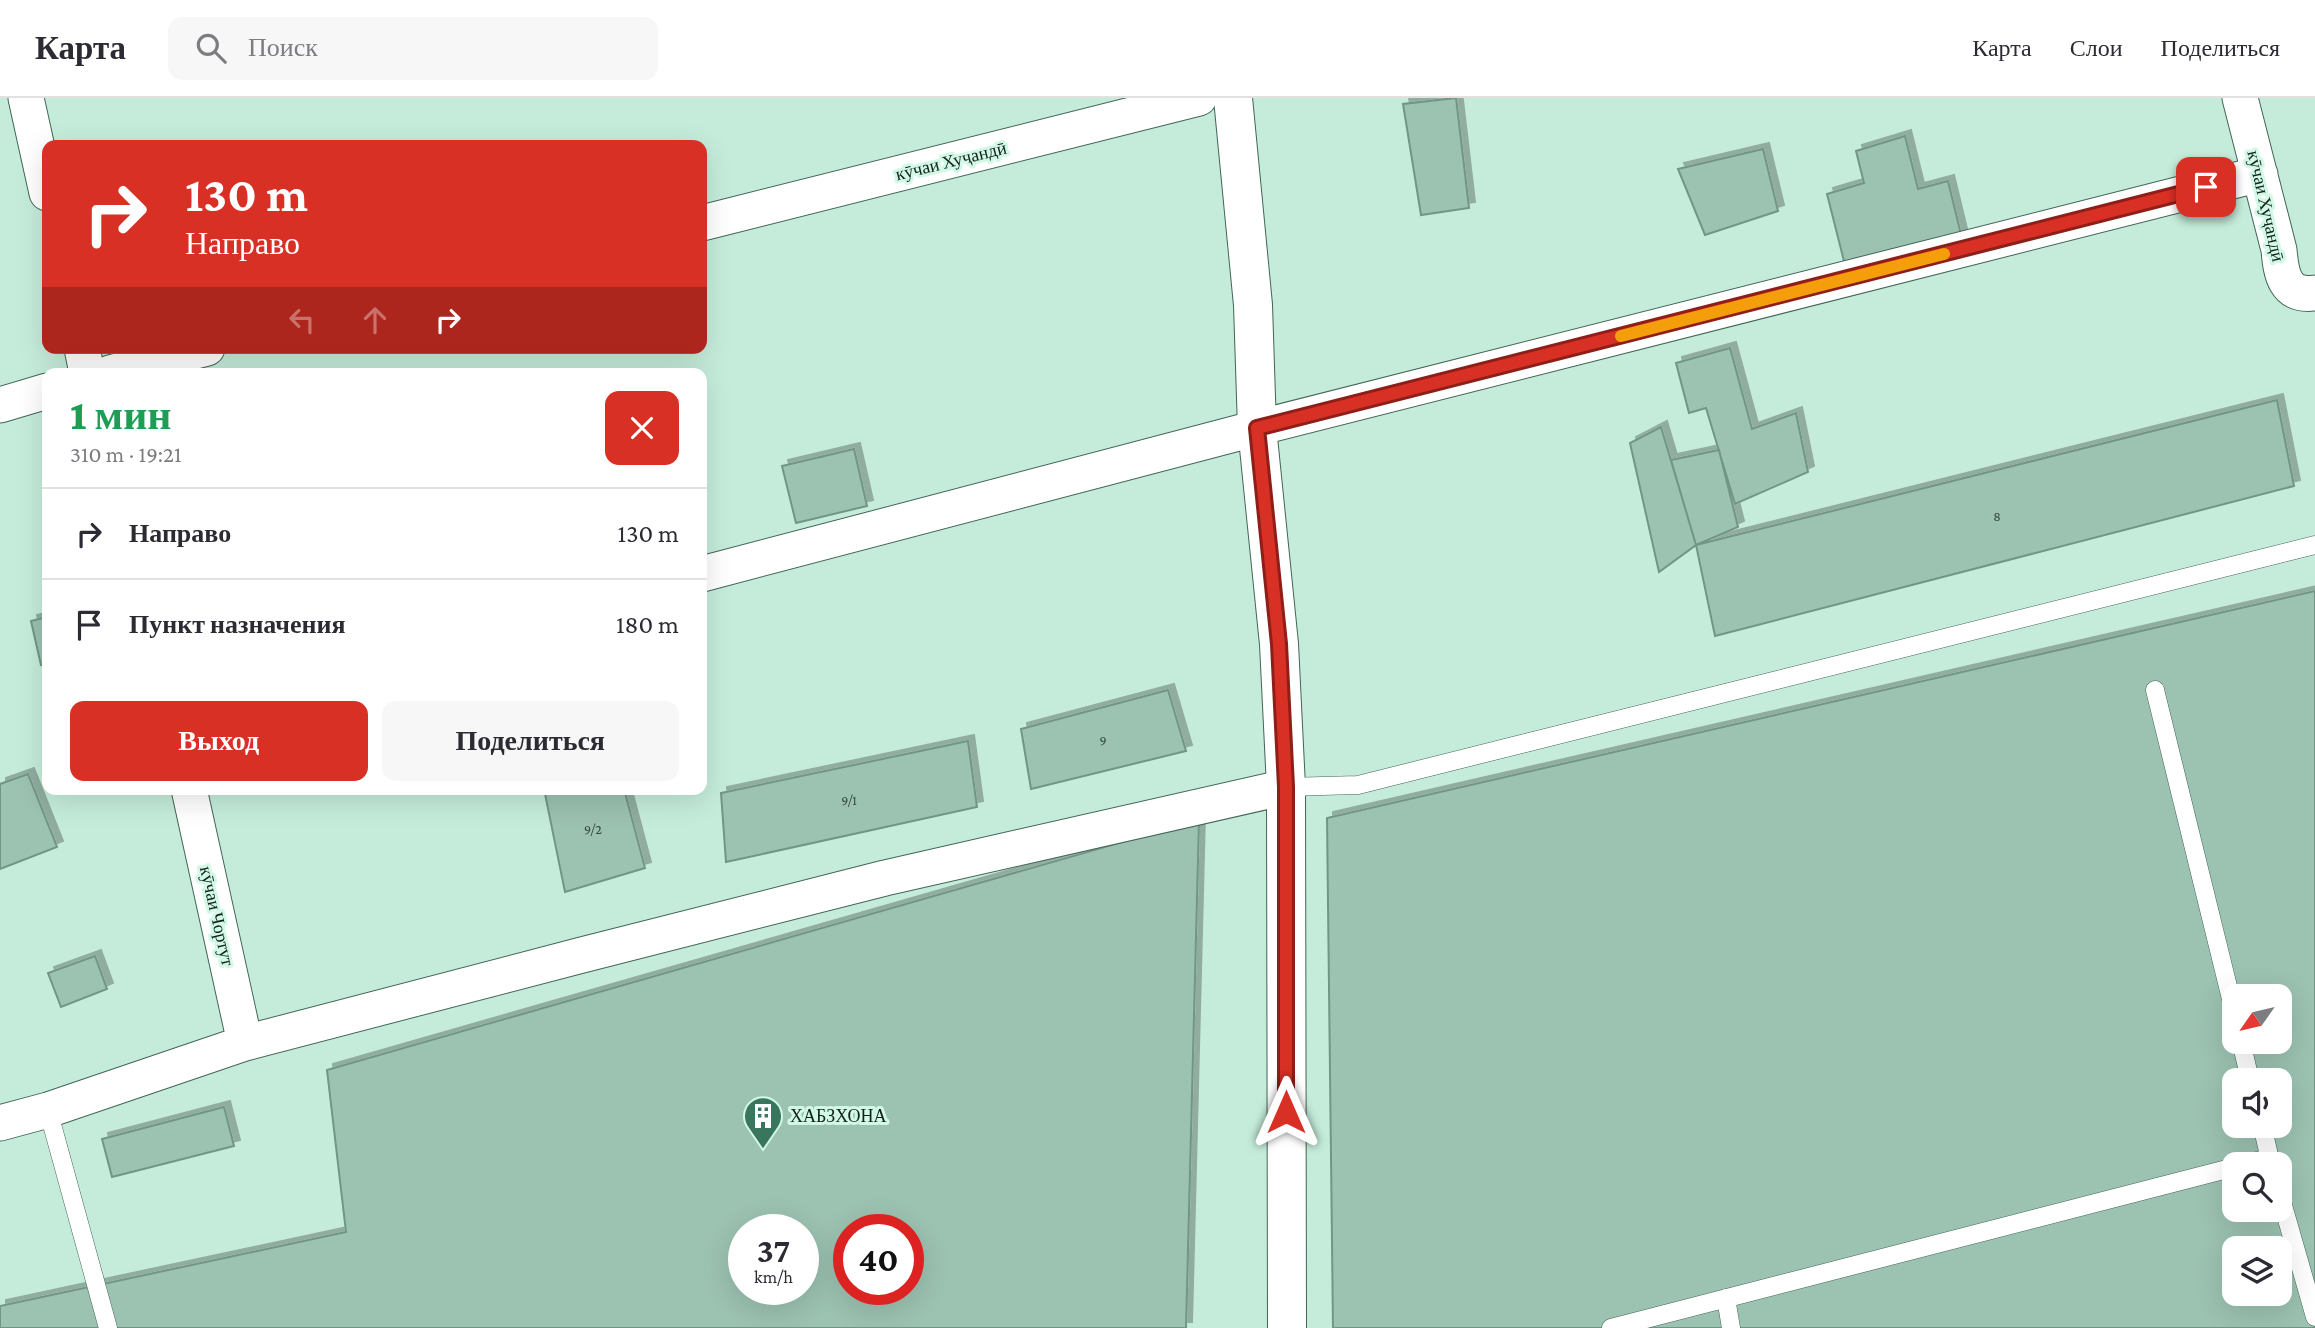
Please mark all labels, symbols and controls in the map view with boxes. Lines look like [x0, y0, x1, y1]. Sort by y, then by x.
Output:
search box [168, 17, 658, 80]
text: Карта [35, 29, 126, 66]
icon: search [192, 29, 230, 67]
text: Поиск [248, 33, 318, 62]
text: Карта [1972, 34, 2032, 61]
text: Слои [2070, 34, 2123, 61]
text: Поделиться [2161, 34, 2280, 61]
street label: кӯчаи Хуҷандӣ [893, 137, 1009, 184]
street label: кӯчаи Хуҷандӣ [2243, 148, 2289, 264]
pin [2176, 157, 2236, 217]
text: 130 m [185, 167, 308, 222]
icon: right [70, 168, 161, 259]
icon: arrive [2187, 168, 2225, 206]
text: Направо [185, 225, 300, 261]
icon: left [283, 301, 321, 339]
icon: ahead [356, 301, 394, 339]
icon: right [429, 301, 467, 339]
text: 1 мин [70, 391, 172, 438]
button: close [605, 391, 679, 465]
text: 310 m · 19:21 [70, 441, 182, 467]
house number: 8 [1993, 508, 2001, 524]
icon: right [70, 515, 108, 553]
text: Направо [129, 519, 231, 548]
text: 130 m [618, 519, 679, 548]
icon: arrive [70, 606, 108, 644]
text: Пункт назначения [129, 610, 346, 639]
text: 180 m [616, 610, 679, 639]
button: Выход [70, 701, 368, 781]
button: Поделиться [382, 701, 679, 781]
house number: 9 [1099, 732, 1107, 748]
house number: 9/1 [841, 792, 857, 808]
house number: 9/2 [584, 821, 602, 837]
street label: кӯчаи Чортут [196, 864, 238, 968]
north arrow [2222, 984, 2292, 1054]
map controls [2222, 984, 2292, 1306]
button: sound [2222, 1068, 2292, 1138]
position arrow [1249, 1075, 1323, 1149]
building icon: ХАБЗХОНА [742, 1095, 784, 1150]
place label: ХАБЗХОНА [790, 1106, 886, 1126]
button: search [2222, 1152, 2292, 1222]
speed limit sign: 40 [833, 1214, 924, 1305]
text: 37 [757, 1231, 790, 1270]
button: layers [2222, 1236, 2292, 1306]
text: km/h [754, 1267, 793, 1287]

